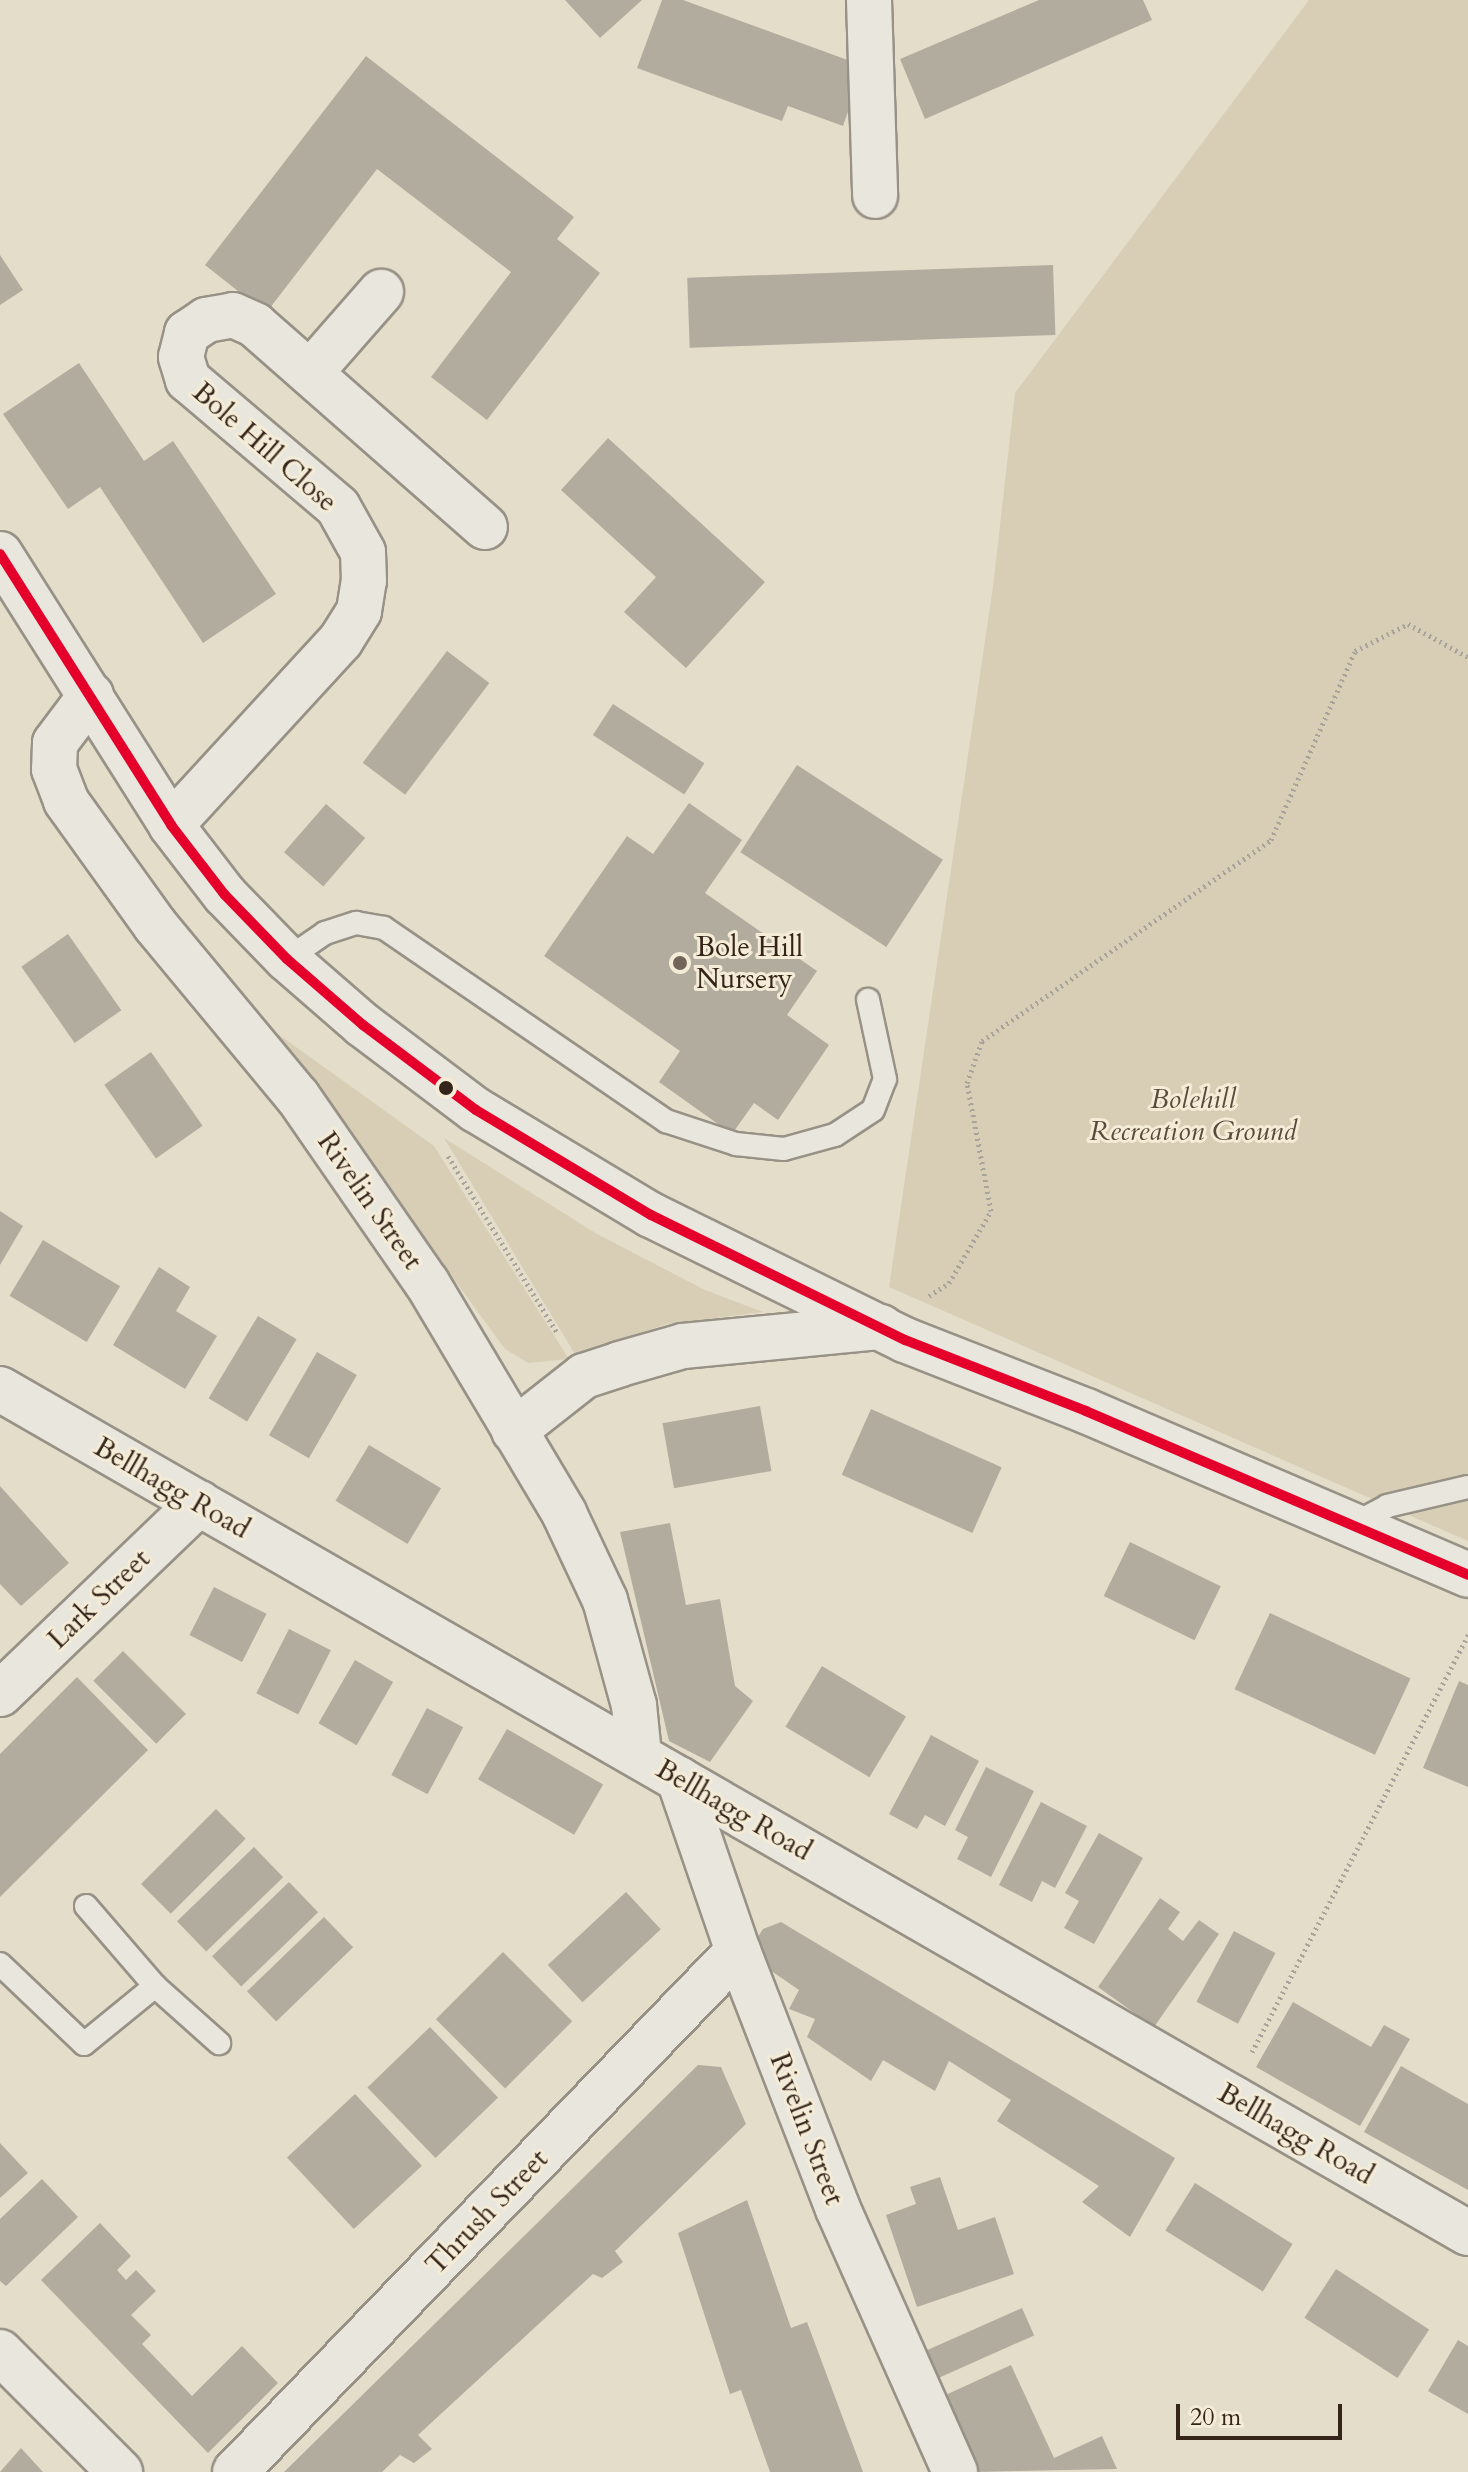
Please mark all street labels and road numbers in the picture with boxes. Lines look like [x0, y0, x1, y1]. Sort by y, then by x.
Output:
street label: Bole Hill Close [186, 375, 344, 519]
street label: Rivelin Street [310, 1126, 430, 1276]
street label: Bellhagg Road [88, 1430, 256, 1546]
street label: Lark Street [41, 1542, 157, 1656]
street label: Bellhagg Road [650, 1752, 818, 1868]
street label: Rivelin Street [763, 2048, 851, 2210]
street label: Bellhagg Road [1212, 2076, 1380, 2192]
street label: Thrush Street [419, 2142, 555, 2282]

